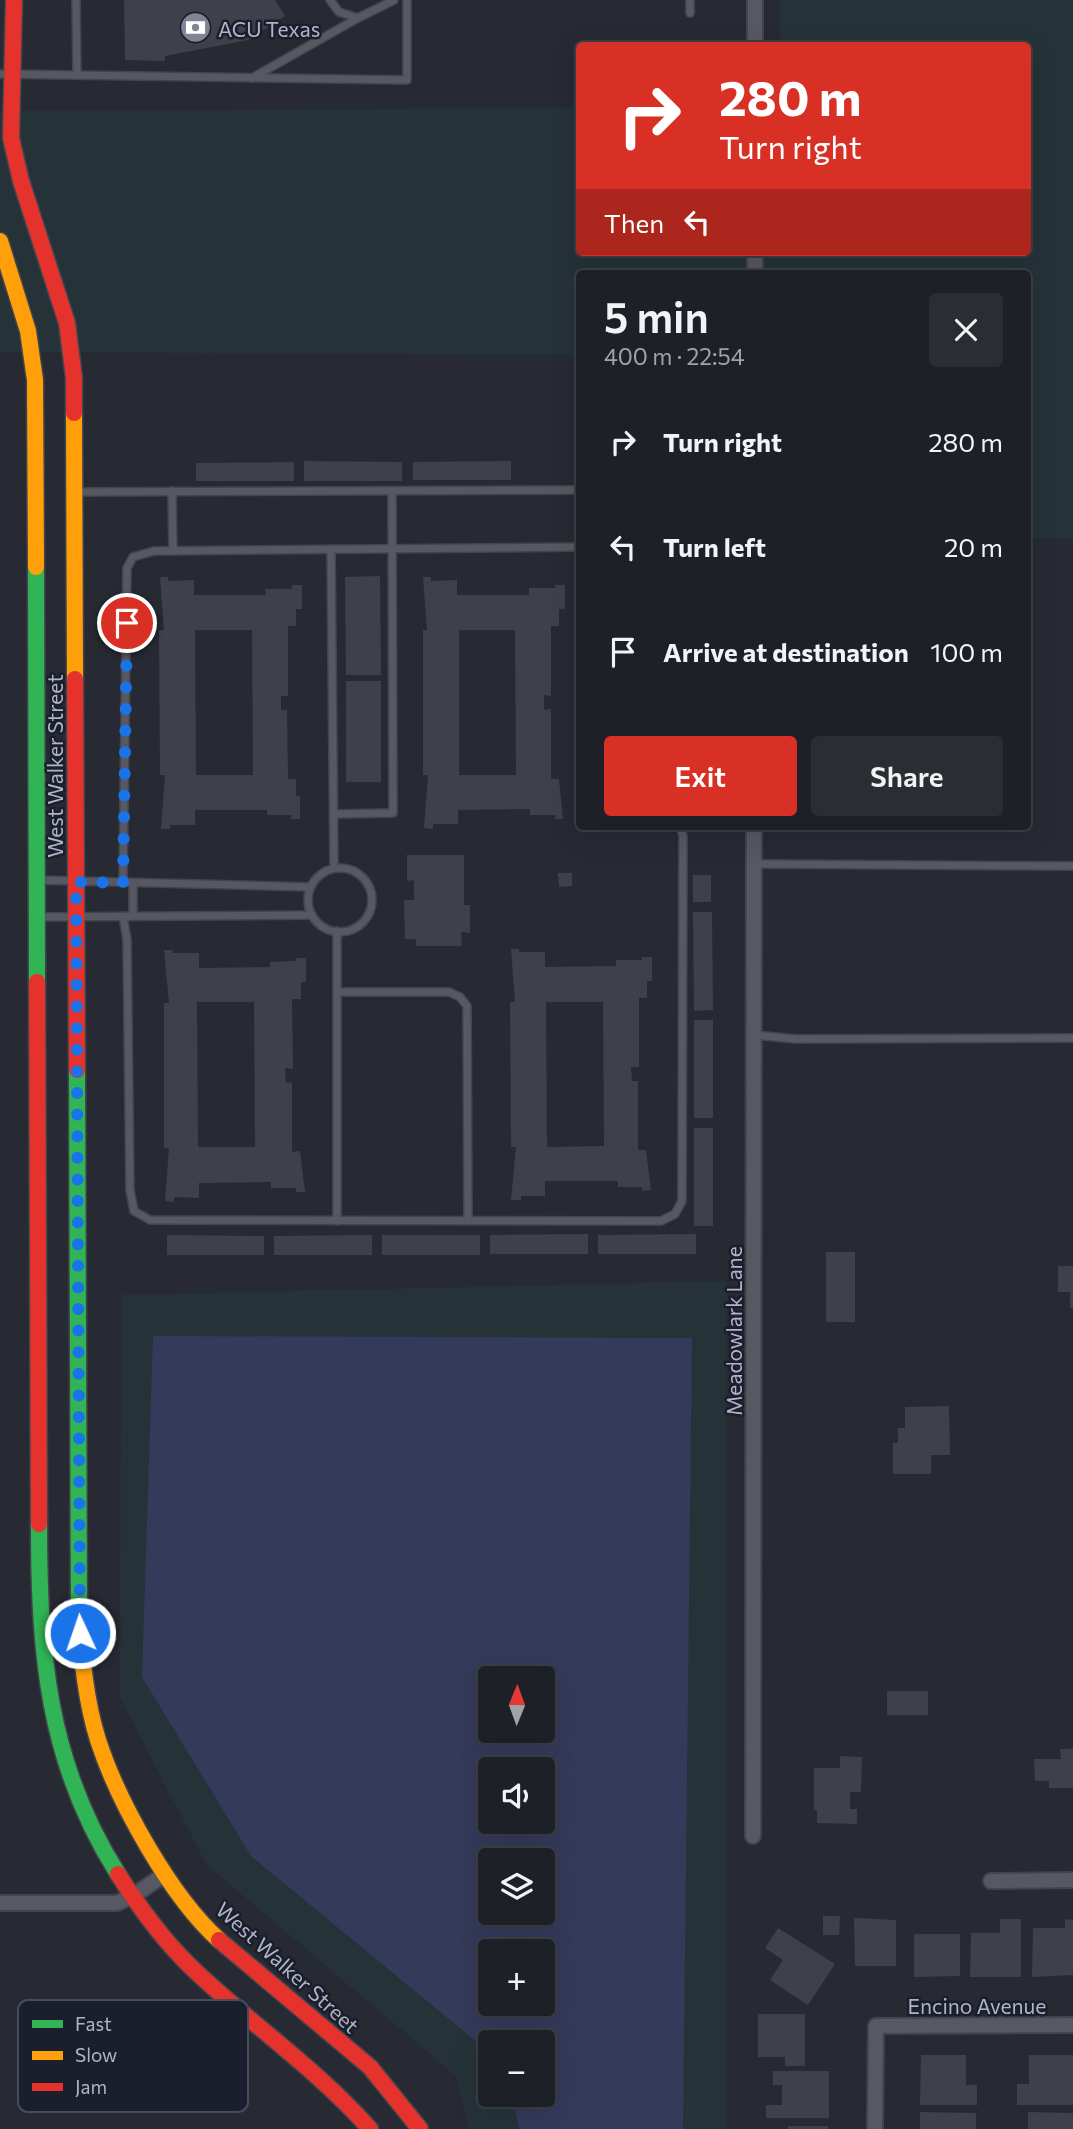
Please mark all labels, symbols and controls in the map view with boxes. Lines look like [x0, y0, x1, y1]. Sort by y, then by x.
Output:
bank icon: ACU Texas [178, 11, 212, 45]
place label: ACU Texas [218, 16, 320, 41]
text: 280 m [719, 66, 862, 126]
icon: right [604, 70, 695, 161]
text: Turn right [719, 126, 862, 166]
icon: left [678, 203, 716, 241]
text: Then [604, 207, 664, 238]
text: 5 min [604, 290, 709, 342]
button: close [929, 293, 1003, 367]
text: 400 m · 22:54 [604, 342, 744, 370]
icon: right [604, 423, 642, 461]
text: Turn right [663, 426, 782, 457]
text: 280 m [928, 426, 1003, 457]
icon: left [604, 528, 642, 566]
text: Turn left [663, 531, 766, 562]
text: 20 m [944, 531, 1003, 562]
pin [97, 593, 157, 653]
icon: arrive [108, 604, 146, 642]
icon: arrive [604, 633, 642, 671]
text: Arrive at destination [663, 636, 909, 667]
text: 100 m [930, 636, 1003, 667]
street label: West Walker Street [42, 674, 67, 858]
button: Exit [604, 736, 797, 816]
button: Share [811, 736, 1003, 816]
street label: Meadowlark Lane [721, 1246, 746, 1416]
position arrow [43, 1596, 117, 1670]
north arrow [478, 1666, 555, 1743]
map controls [478, 1666, 555, 2107]
button: sound [478, 1757, 555, 1834]
button: layers [478, 1848, 555, 1925]
street label: West Walker Street [211, 1896, 365, 2038]
button: + [478, 1939, 555, 2016]
street label: Encino Avenue [908, 1993, 1046, 2018]
legend [18, 2000, 248, 2112]
text: Fast [75, 2012, 112, 2035]
button: − [478, 2030, 555, 2107]
text: Slow [75, 2043, 117, 2066]
text: Jam [75, 2075, 107, 2098]

